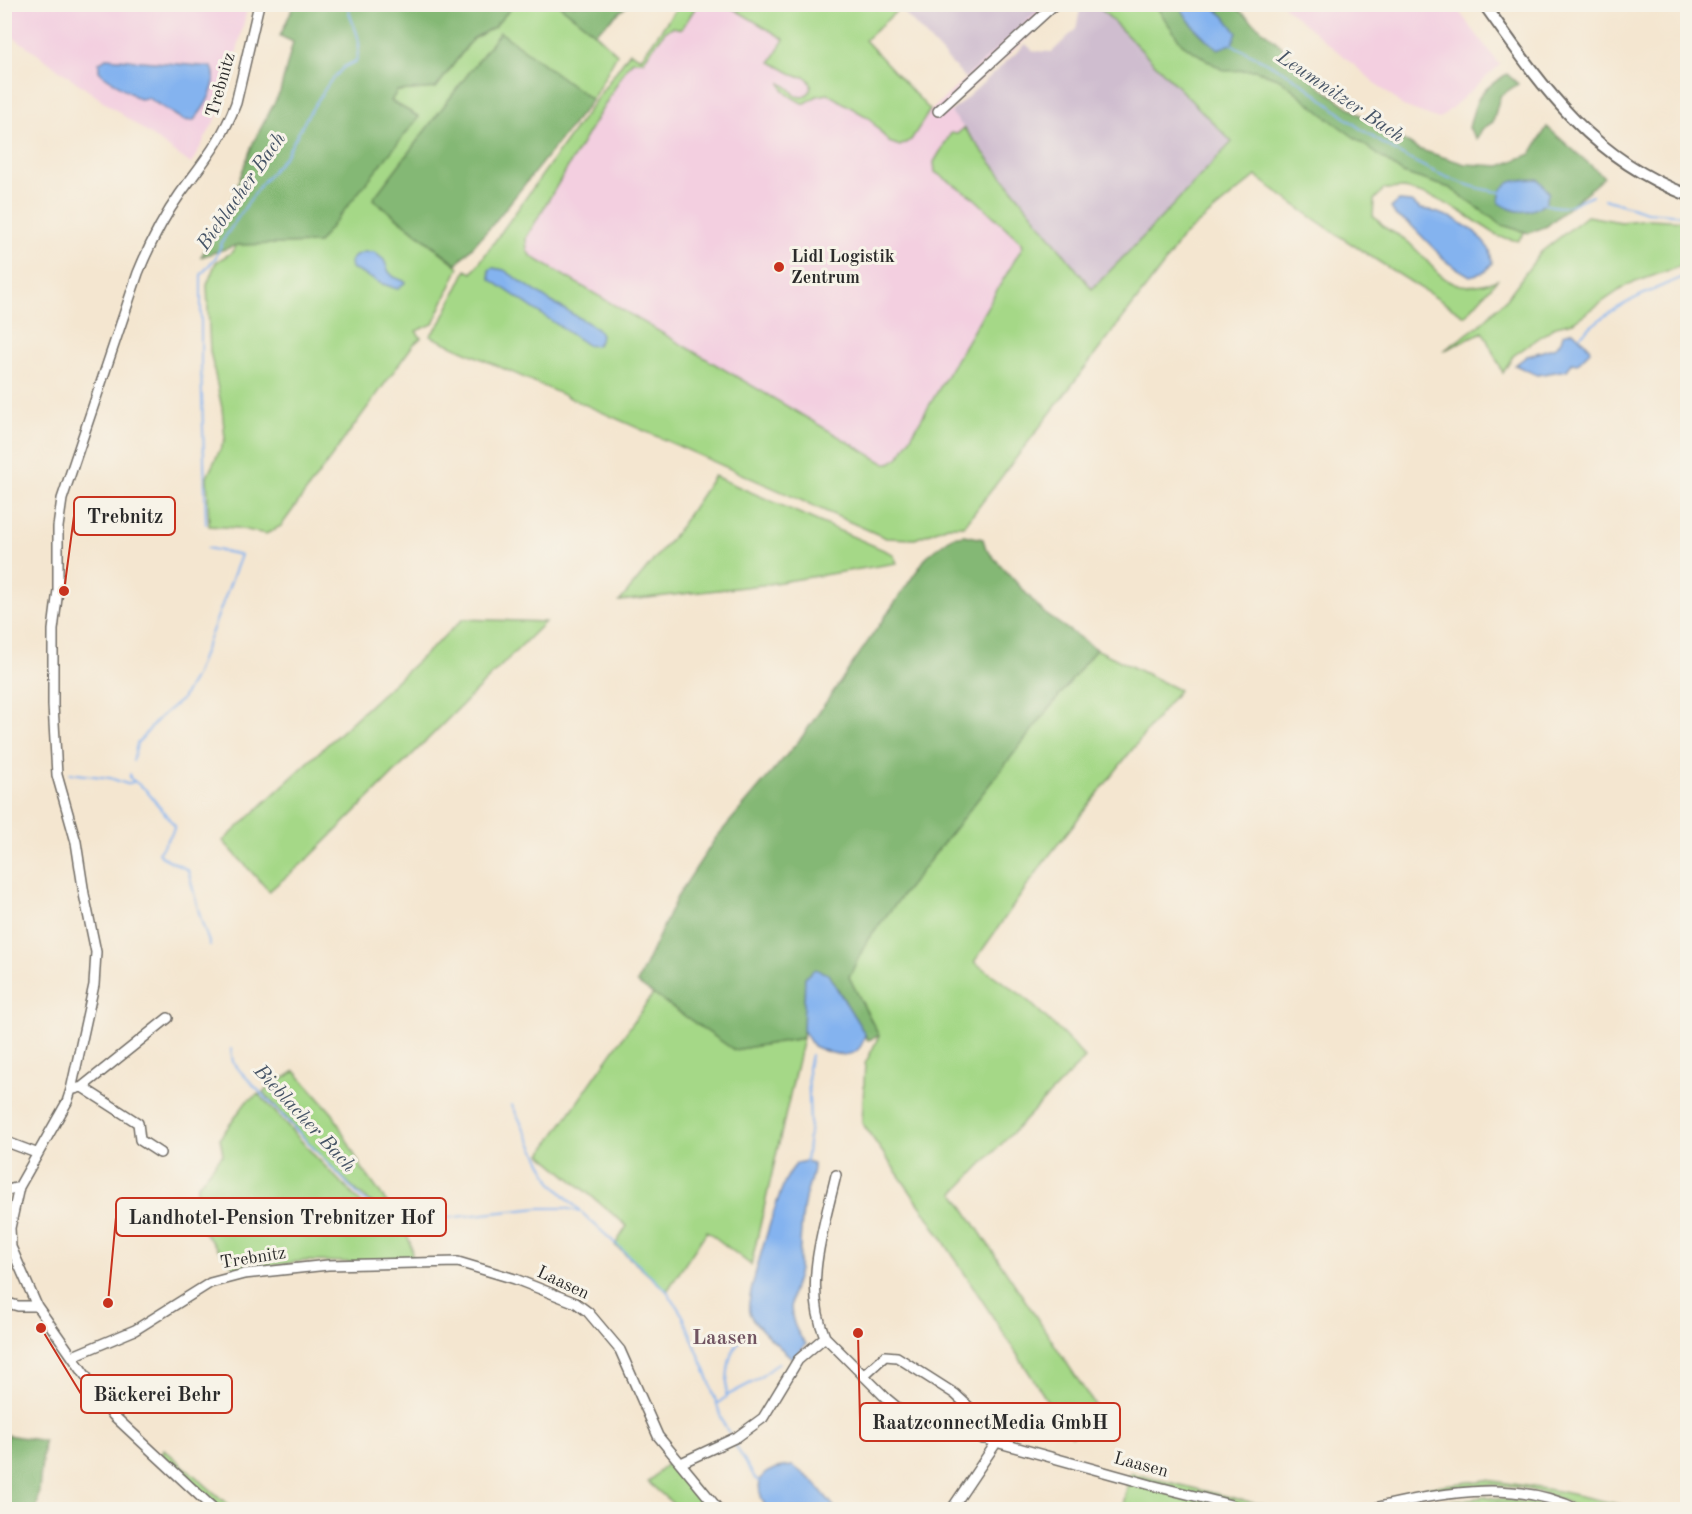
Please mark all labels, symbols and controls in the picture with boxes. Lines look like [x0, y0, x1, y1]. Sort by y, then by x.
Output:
water label: Leumnitzer Bach [1272, 47, 1407, 147]
street label: Trebnitz [203, 51, 239, 119]
water label: Bieblacher Bach [193, 129, 290, 256]
place label: Lidl Logistik Zentrum [791, 248, 895, 287]
marker: Lidl Logistik Zentrum [772, 260, 786, 274]
callout: Trebnitz [74, 497, 175, 535]
text: Trebnitz [87, 508, 163, 528]
water label: Bieblacher Bach [249, 1061, 359, 1177]
callout: Landhotel-Pension Trebnitzer Hof [116, 1198, 446, 1236]
text: Landhotel-Pension Trebnitzer Hof [128, 1209, 436, 1229]
street label: Trebnitz [219, 1244, 287, 1272]
street label: Laasen [534, 1263, 592, 1303]
district label: Laasen [692, 1328, 758, 1349]
callout: Bäckerei Behr [81, 1375, 232, 1413]
text: Bäckerei Behr [93, 1386, 221, 1406]
callout: RaatzconnectMedia GmbH [860, 1403, 1120, 1441]
text: RaatzconnectMedia GmbH [872, 1414, 1108, 1434]
street label: Laasen [1112, 1449, 1170, 1481]

